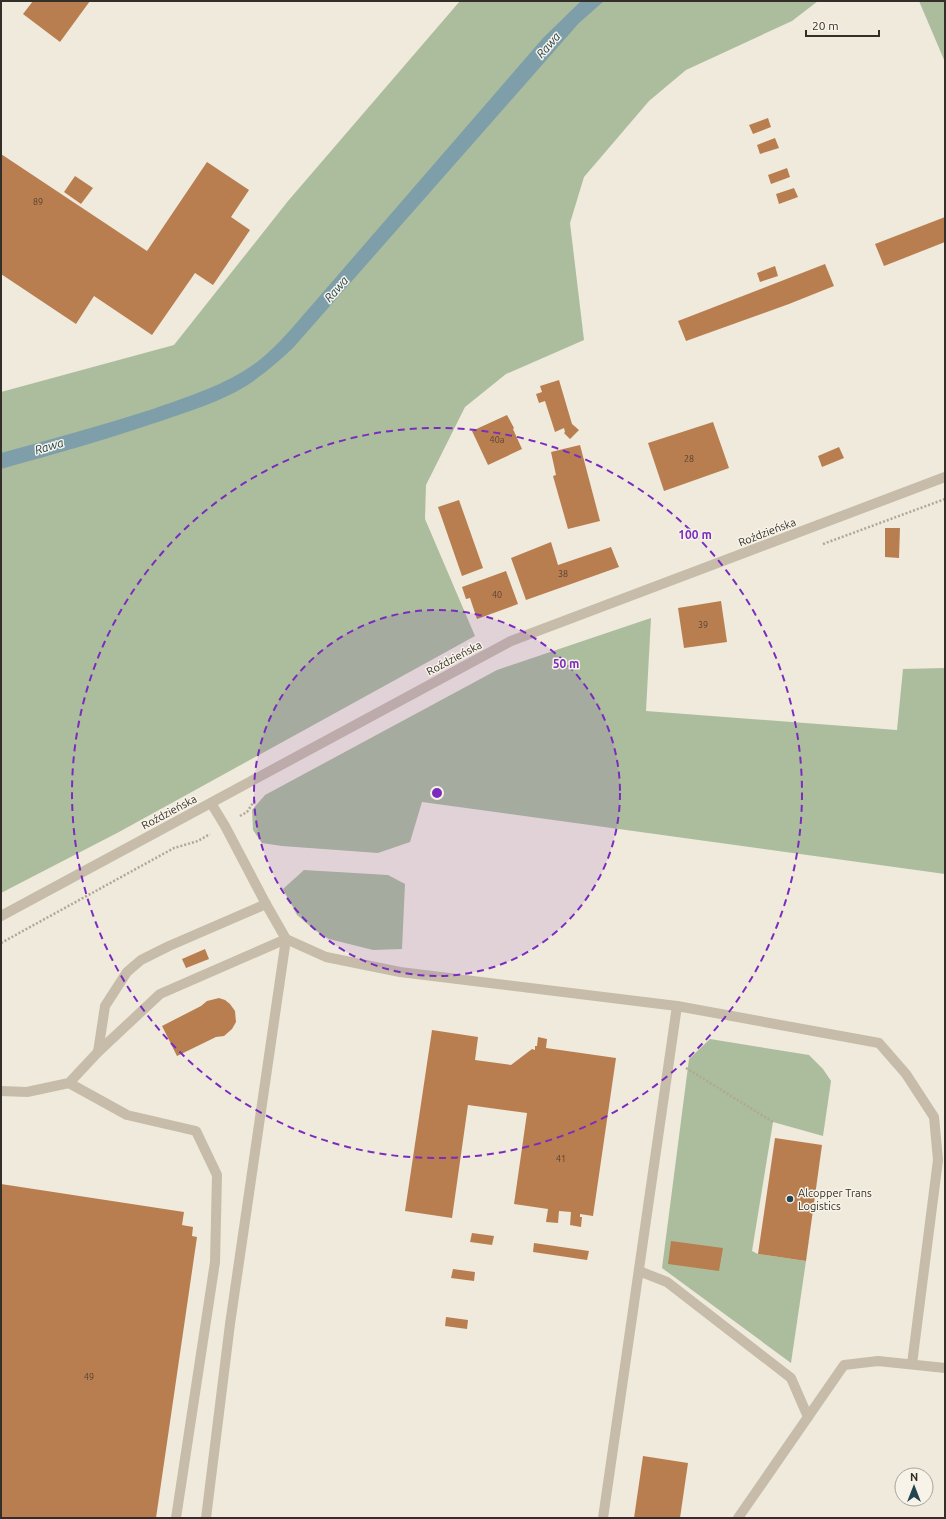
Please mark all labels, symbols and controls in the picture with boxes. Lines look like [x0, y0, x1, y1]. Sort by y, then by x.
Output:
scale bar [806, 12, 879, 38]
text: 20 m [812, 19, 839, 32]
water label: Rawa [533, 29, 563, 60]
house number: 89 [33, 197, 43, 207]
water label: Rawa [321, 273, 351, 304]
water label: Rawa [33, 435, 65, 457]
house number: 40a [490, 435, 504, 445]
house number: 28 [684, 454, 694, 464]
street label: Roździeńska [737, 516, 797, 548]
text: 100 m [678, 528, 712, 541]
house number: 38 [558, 569, 568, 579]
house number: 40 [492, 590, 502, 600]
house number: 39 [698, 620, 708, 630]
street label: Roździeńska [424, 638, 484, 678]
text: 50 m [553, 657, 579, 670]
centre of rings [430, 786, 444, 800]
street label: Roździeńska [139, 792, 199, 832]
house number: 41 [556, 1154, 566, 1164]
place label: Alcopper Trans Logistics [798, 1187, 872, 1212]
marker: Alcopper Trans Logistics [785, 1194, 795, 1204]
house number: 49 [84, 1372, 94, 1382]
north arrow [894, 1467, 934, 1507]
text: N [910, 1471, 918, 1483]

